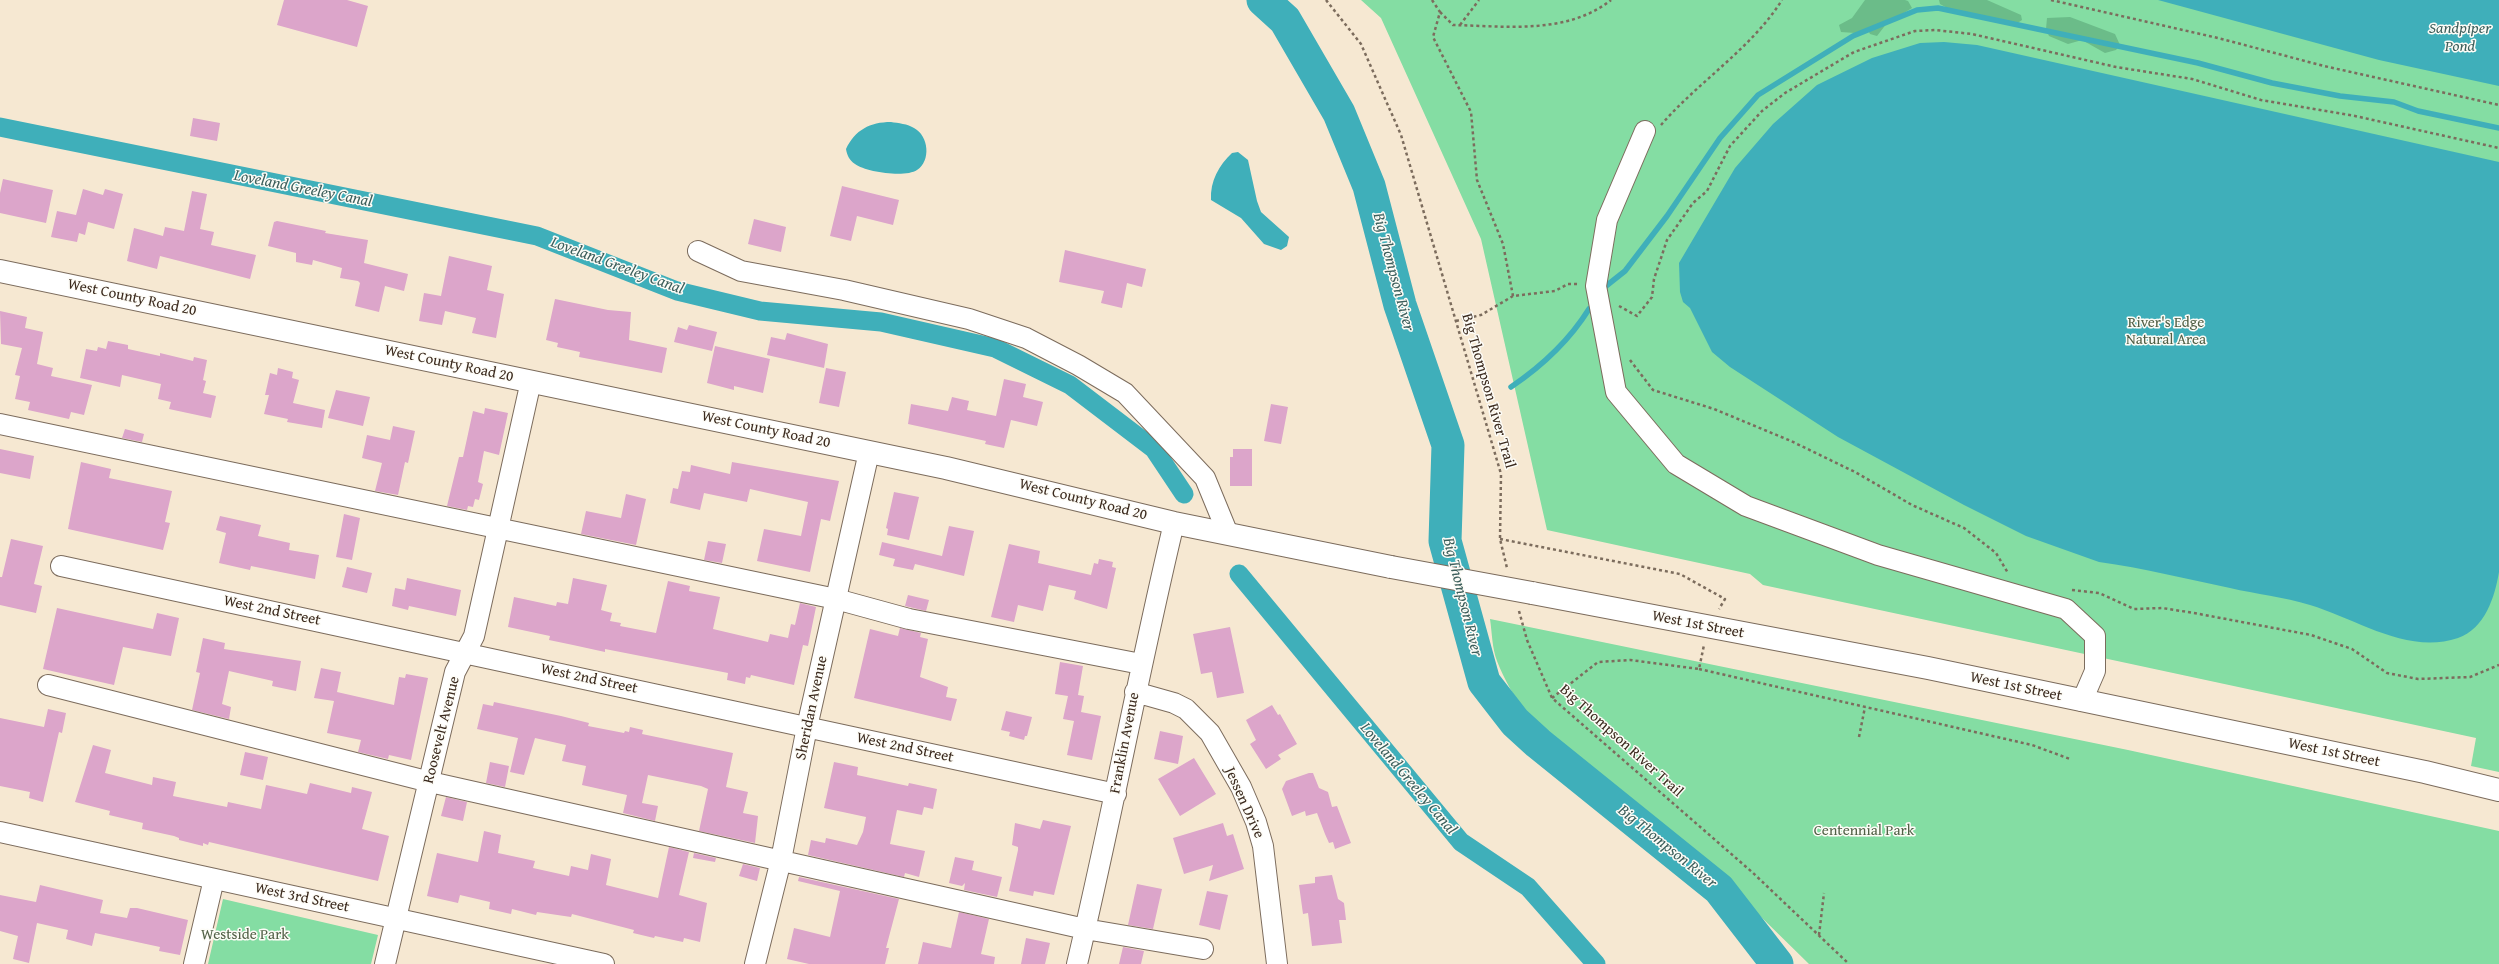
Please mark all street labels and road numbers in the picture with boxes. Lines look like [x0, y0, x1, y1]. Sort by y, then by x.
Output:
street label: West County Road 20 [66, 276, 198, 320]
street label: Big Thompson River Trail [1457, 312, 1519, 470]
street label: West County Road 20 [383, 342, 515, 386]
street label: West County Road 20 [700, 408, 832, 452]
street label: West County Road 20 [1017, 475, 1149, 525]
street label: West 2nd Street [222, 592, 322, 630]
street label: West 1st Street [1650, 607, 1746, 643]
street label: Sheridan Avenue [792, 654, 832, 762]
street label: West 2nd Street [539, 660, 639, 698]
street label: West 1st Street [1968, 668, 2064, 706]
street label: Roosevelt Avenue [420, 674, 464, 786]
street label: Big Thompson River Trail [1555, 681, 1687, 801]
street label: Franklin Avenue [1106, 691, 1144, 795]
street label: West 2nd Street [855, 729, 955, 767]
street label: West 1st Street [2286, 734, 2382, 772]
street label: Jessen Drive [1220, 765, 1268, 841]
street label: West 3rd Street [253, 879, 351, 917]

